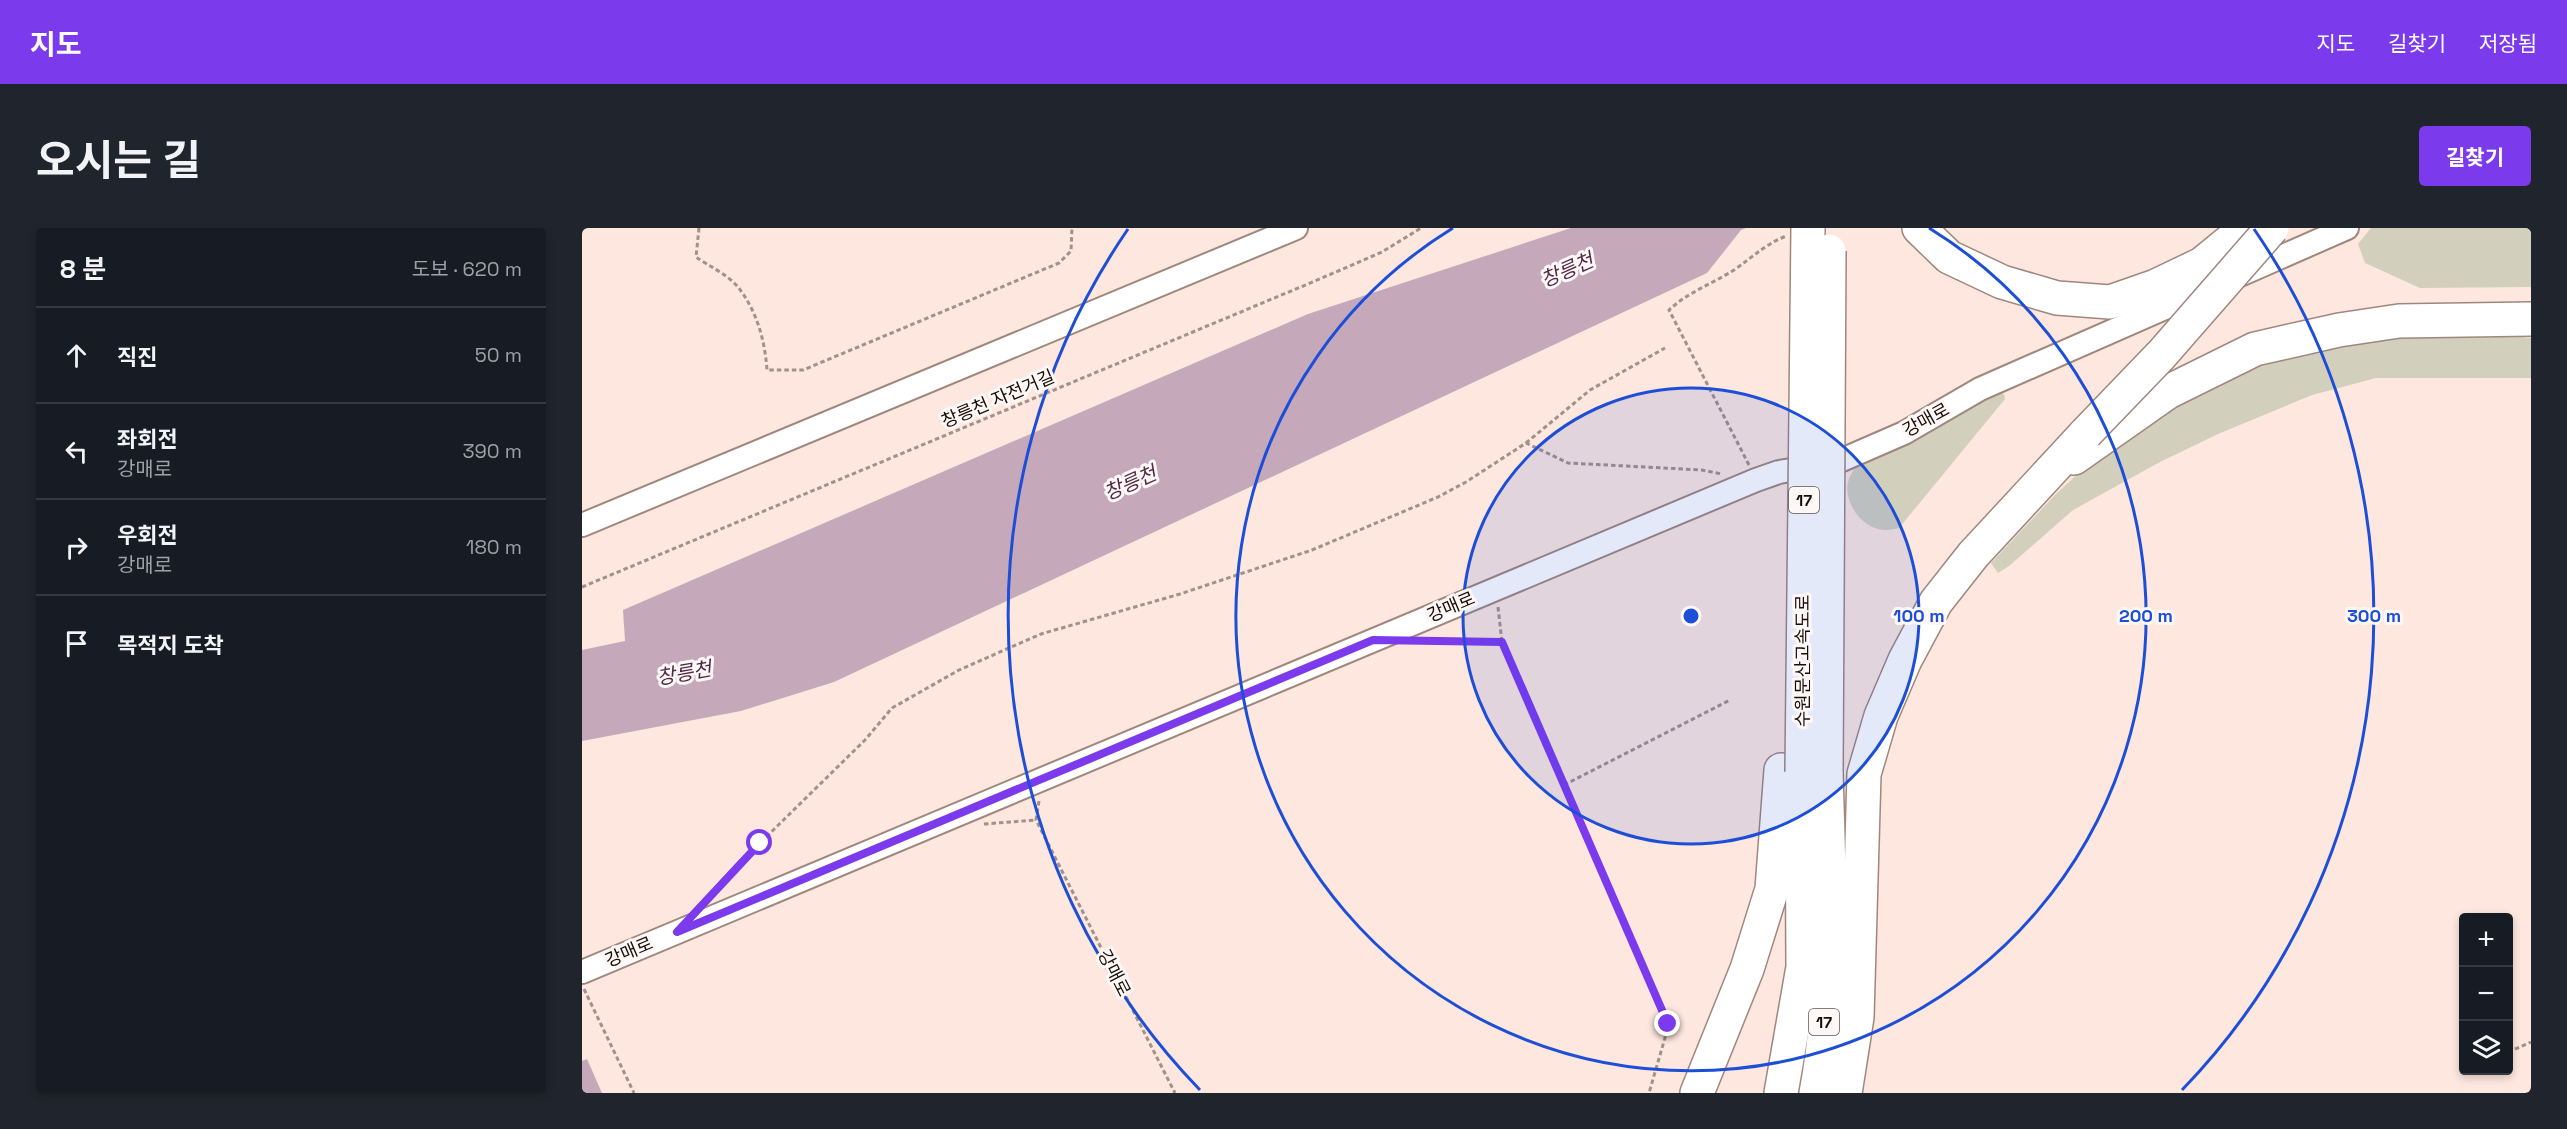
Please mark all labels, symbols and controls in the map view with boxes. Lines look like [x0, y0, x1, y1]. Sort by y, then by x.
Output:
text: 지도 [30, 26, 82, 62]
text: 지도 [2316, 30, 2355, 57]
text: 길찾기 [2388, 30, 2446, 57]
text: 저장됨 [2479, 30, 2537, 57]
button: 길찾기 [2419, 126, 2531, 186]
text: 오시는 길 [36, 134, 201, 187]
water label: 창릉천 [1536, 246, 1600, 293]
text: 8 분 [60, 252, 106, 286]
text: 도보 · 620 m [412, 256, 522, 282]
icon: ahead [60, 339, 93, 372]
text: 50 m [475, 342, 522, 368]
text: 직진 [117, 343, 157, 371]
street label: 창릉천 자전거길 [938, 364, 1058, 433]
street label: 강매로 [1898, 397, 1953, 442]
text: 좌회전 [117, 425, 178, 453]
icon: left [60, 435, 93, 468]
text: 390 m [463, 438, 522, 464]
text: 강매로 [117, 456, 172, 482]
water label: 창릉천 [1099, 459, 1163, 506]
road number: 17 [1789, 487, 1819, 513]
text: 우회전 [117, 521, 178, 549]
icon: right [60, 531, 93, 564]
text: 180 m [466, 534, 522, 560]
text: 강매로 [117, 552, 172, 578]
street label: 강매로 [1423, 586, 1478, 627]
street label: 수원문산고속도로 [1791, 595, 1814, 727]
text: 100 m [1893, 604, 1945, 627]
text: 200 m [2119, 604, 2173, 627]
text: 300 m [2347, 604, 2401, 627]
centre of rings [1681, 606, 1701, 626]
icon: arrive [60, 627, 93, 660]
text: 목적지 도착 [117, 631, 224, 659]
water label: 창릉천 [655, 655, 716, 691]
route start [746, 829, 772, 855]
map controls [2459, 913, 2513, 1075]
button: + [2459, 913, 2513, 967]
street label: 강매로 [601, 931, 656, 972]
street label: 강매로 [1093, 945, 1136, 1000]
button: − [2459, 967, 2513, 1021]
road number: 17 [1809, 1009, 1839, 1035]
route end [1654, 1010, 1680, 1036]
button: layers [2459, 1021, 2513, 1075]

